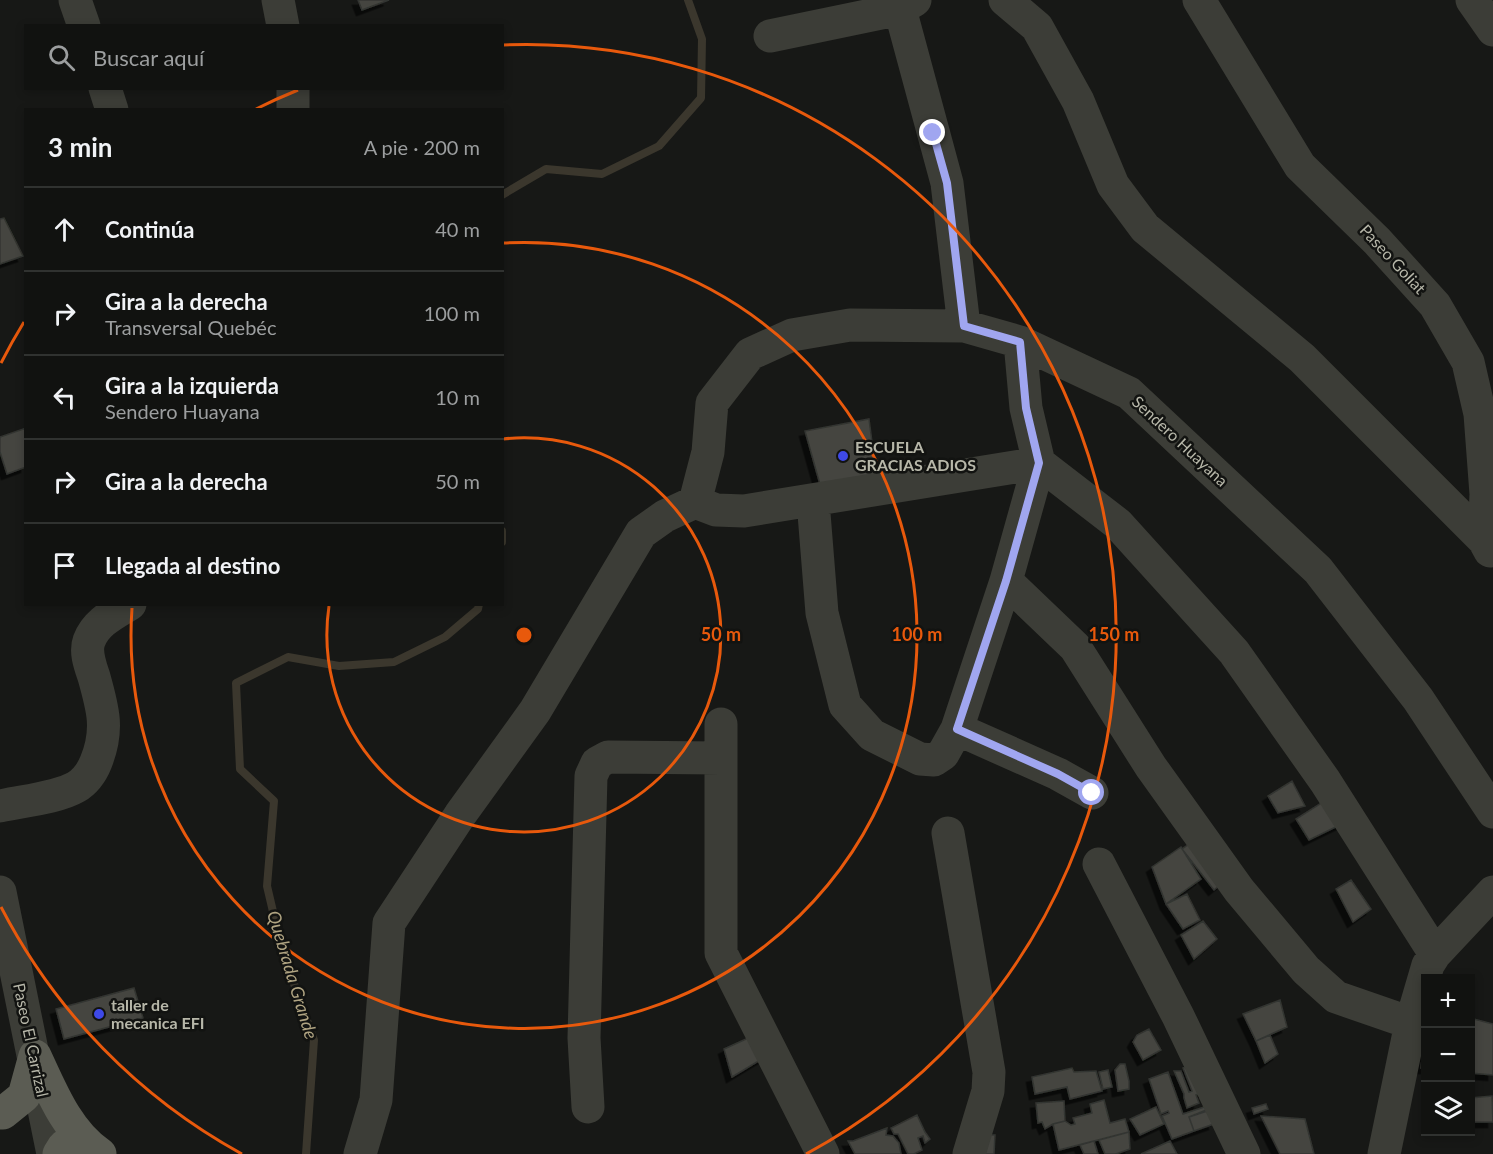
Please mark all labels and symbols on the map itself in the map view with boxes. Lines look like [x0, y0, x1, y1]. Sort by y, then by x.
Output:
route end [919, 119, 945, 145]
street label: Paseo Goliat [1357, 220, 1430, 297]
street label: Sendero Huayana [1129, 391, 1232, 490]
place label: ESCUELA GRACIAS ADIOS [855, 437, 976, 474]
marker: ESCUELA GRACIAS ADIOS [836, 449, 850, 463]
text: 50 m [701, 623, 741, 645]
text: 100 m [892, 623, 942, 645]
text: 150 m [1089, 623, 1139, 645]
centre of rings [514, 625, 534, 645]
route start [1078, 779, 1104, 805]
water label: Quebrada Grande [263, 908, 323, 1042]
street label: Paseo El Carrizal [10, 981, 53, 1099]
place label: taller de mecanica EFI [111, 995, 205, 1032]
marker: taller de mecanica EFI [92, 1007, 106, 1021]

